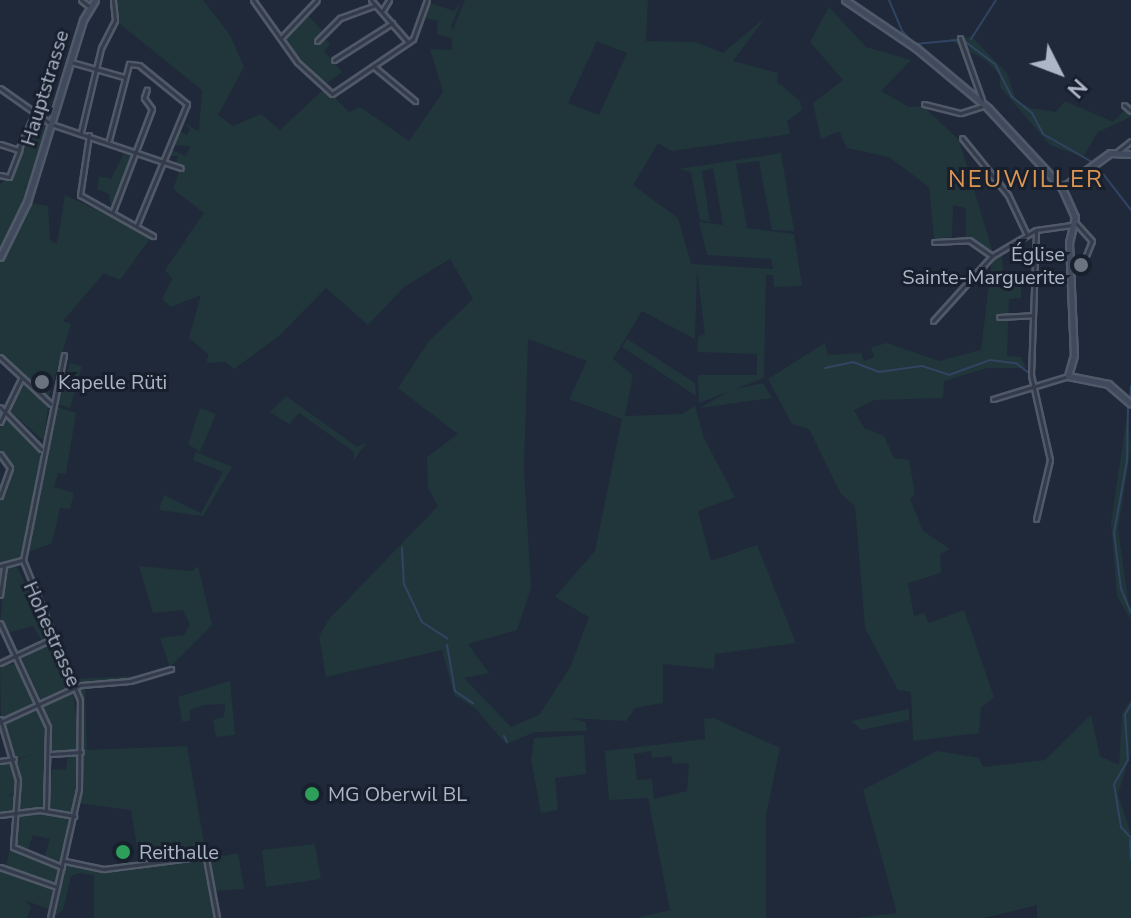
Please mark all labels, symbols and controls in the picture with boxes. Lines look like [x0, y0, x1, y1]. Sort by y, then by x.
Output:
street label: Hauptstrasse [16, 27, 74, 149]
north arrow [1019, 32, 1099, 112]
text: N [1060, 72, 1093, 104]
district label: NEUWILLER [948, 166, 1104, 194]
place label: Église Sainte-Marguerite [902, 242, 1065, 289]
marker: Église Sainte-Marguerite [1072, 256, 1090, 274]
place label: Kapelle Rüti [58, 370, 167, 394]
marker: Kapelle Rüti [33, 373, 51, 391]
street label: Hohestrasse [18, 578, 86, 690]
place label: MG Oberwil BL [328, 782, 467, 806]
marker: MG Oberwil BL [303, 785, 321, 803]
place label: Reithalle [139, 840, 219, 864]
marker: Reithalle [114, 843, 132, 861]

